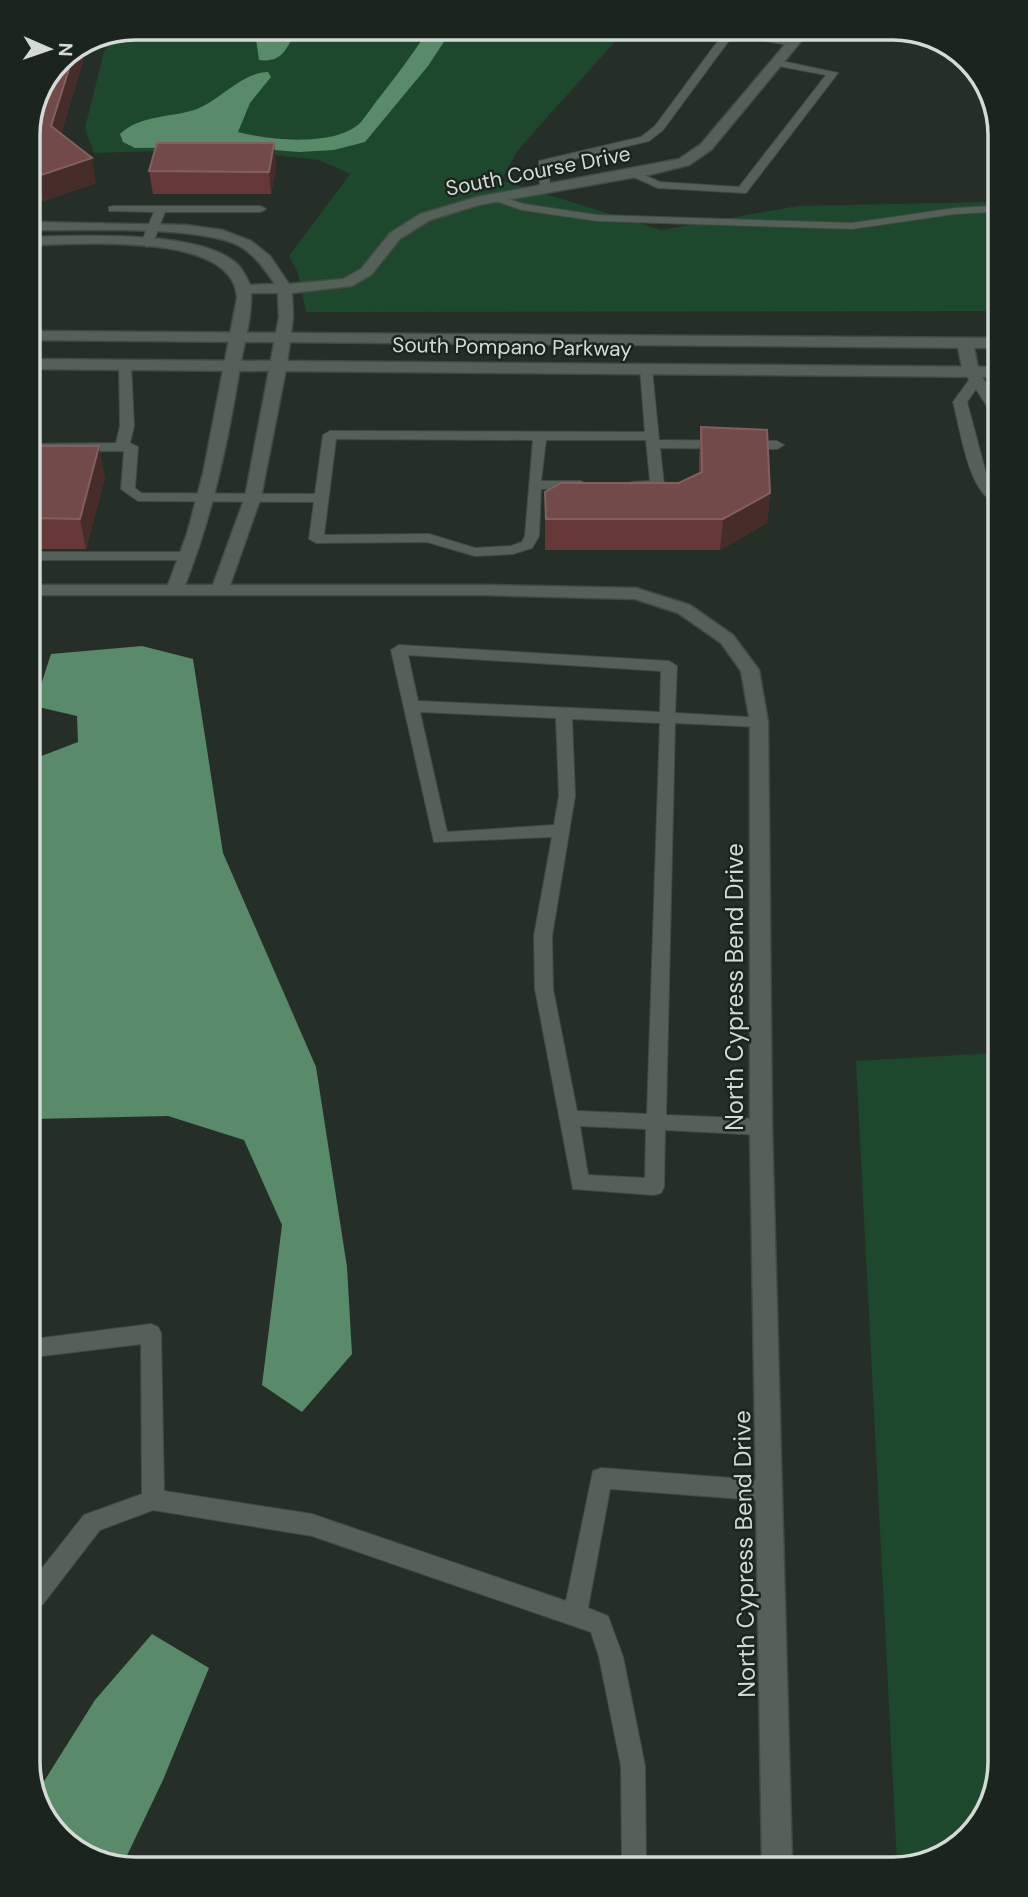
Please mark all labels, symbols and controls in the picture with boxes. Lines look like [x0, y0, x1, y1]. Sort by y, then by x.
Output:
north arrow [14, 14, 84, 84]
text: N [53, 42, 78, 57]
street label: South Course Drive [443, 139, 633, 203]
street label: South Pompano Parkway [392, 331, 632, 363]
street label: North Cypress Bend Drive [719, 843, 750, 1131]
street label: North Cypress Bend Drive [726, 1410, 762, 1698]

